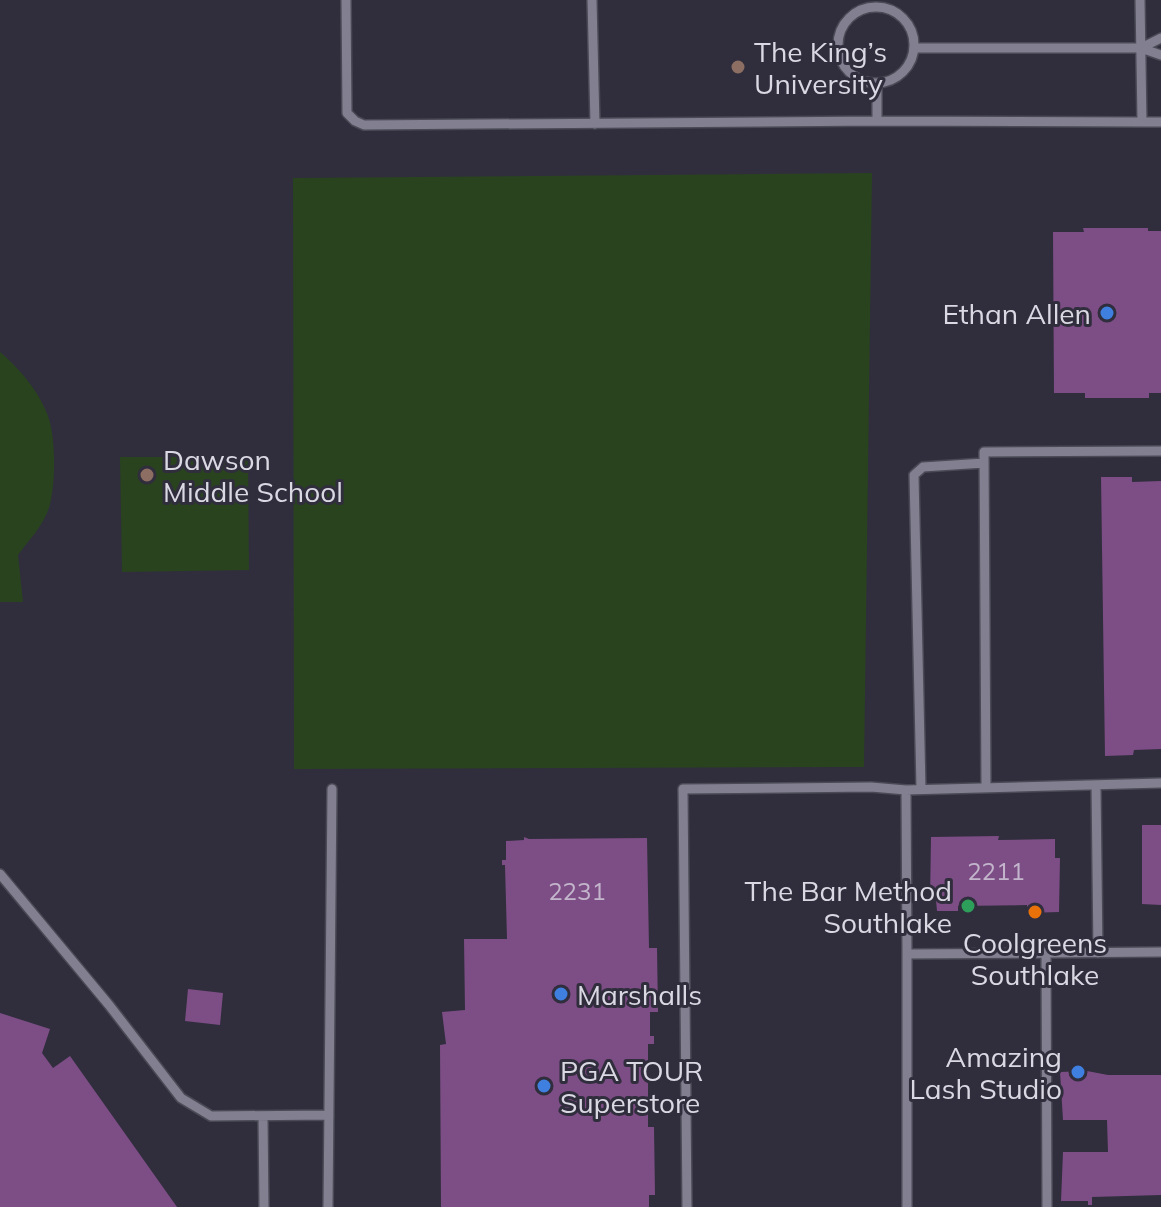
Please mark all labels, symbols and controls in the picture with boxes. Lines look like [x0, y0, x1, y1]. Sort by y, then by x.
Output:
place label: The King’s University [754, 34, 887, 101]
marker: The King’s University [729, 58, 747, 76]
place label: Ethan Allen [942, 296, 1091, 331]
marker: Ethan Allen [1098, 304, 1116, 322]
place label: Dawson Middle School [163, 442, 343, 509]
marker: Dawson Middle School [138, 466, 156, 484]
house number: 2211 [967, 856, 1025, 886]
place label: The Bar Method Southlake [745, 873, 952, 940]
house number: 2231 [548, 876, 606, 906]
marker: The Bar Method Southlake [959, 897, 977, 915]
marker: Coolgreens Southlake [1026, 903, 1044, 921]
place label: Coolgreens Southlake [963, 925, 1107, 992]
place label: Marshalls [577, 977, 702, 1012]
marker: Marshalls [552, 985, 570, 1003]
place label: Amazing Lash Studio [910, 1039, 1062, 1106]
place label: PGA TOUR Superstore [560, 1053, 703, 1120]
marker: Amazing Lash Studio [1069, 1063, 1087, 1081]
marker: PGA TOUR Superstore [535, 1077, 553, 1095]

